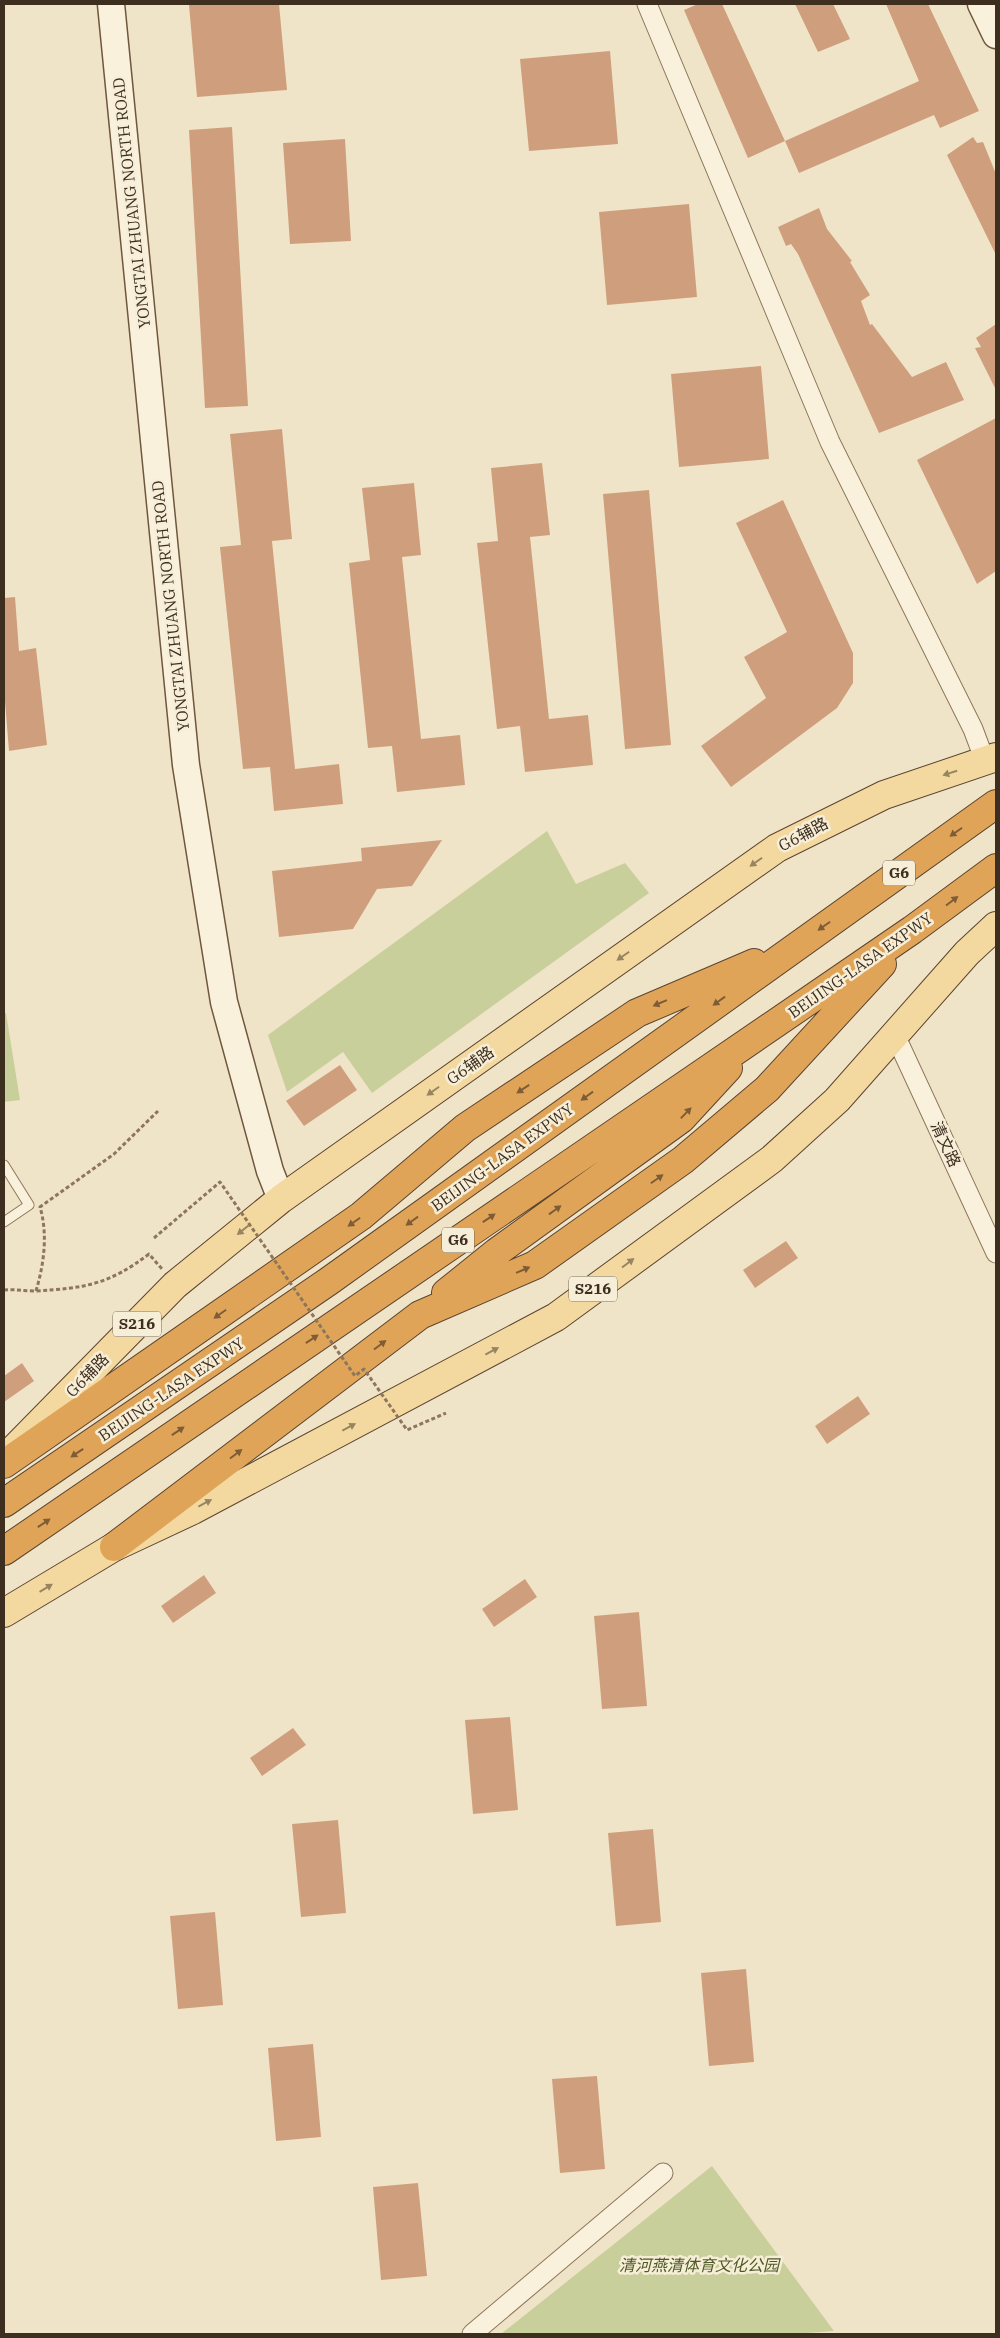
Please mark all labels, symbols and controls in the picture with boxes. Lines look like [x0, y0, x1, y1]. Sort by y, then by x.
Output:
street label: YONGTAI ZHUANG NORTH ROAD [108, 77, 154, 329]
street label: YONGTAI ZHUANG NORTH ROAD [147, 480, 193, 732]
one-way arrow [943, 770, 958, 777]
street label: G6辅路 [775, 813, 831, 855]
one-way arrow [950, 827, 963, 837]
one-way arrow [749, 857, 763, 867]
road number: G6 [883, 860, 915, 886]
one-way arrow [945, 896, 959, 906]
street label: BEIJING-LASA EXPWY [784, 908, 936, 1022]
one-way arrow [817, 921, 831, 931]
one-way arrow [616, 951, 630, 961]
one-way arrow [712, 996, 726, 1006]
one-way arrow [653, 999, 667, 1007]
street label: G6辅路 [442, 1042, 498, 1088]
one-way arrow [516, 1084, 529, 1094]
one-way arrow [427, 1086, 440, 1096]
one-way arrow [580, 1091, 594, 1101]
street label: BEIJING-LASA EXPWY [427, 1098, 577, 1216]
one-way arrow [680, 1108, 692, 1120]
street label: 清文路 [927, 1118, 965, 1170]
one-way arrow [650, 1174, 663, 1184]
one-way arrow [548, 1205, 562, 1215]
one-way arrow [482, 1213, 496, 1223]
one-way arrow [405, 1216, 419, 1226]
one-way arrow [347, 1217, 360, 1227]
one-way arrow [237, 1224, 250, 1235]
road number: G6 [442, 1228, 474, 1252]
one-way arrow [621, 1258, 635, 1268]
one-way arrow [516, 1266, 530, 1274]
road number: S216 [569, 1276, 617, 1302]
one-way arrow [213, 1309, 227, 1319]
road number: S216 [113, 1312, 161, 1336]
street label: BEIJING-LASA EXPWY [94, 1333, 248, 1445]
one-way arrow [305, 1335, 319, 1344]
one-way arrow [373, 1340, 387, 1350]
one-way arrow [485, 1347, 500, 1355]
street label: G6辅路 [61, 1349, 113, 1401]
one-way arrow [342, 1423, 356, 1431]
one-way arrow [171, 1426, 185, 1436]
one-way arrow [70, 1448, 84, 1458]
one-way arrow [229, 1449, 243, 1459]
one-way arrow [198, 1499, 213, 1507]
one-way arrow [37, 1518, 51, 1528]
one-way arrow [39, 1584, 52, 1593]
park label: 清河燕清体育文化公园 [619, 2255, 781, 2275]

